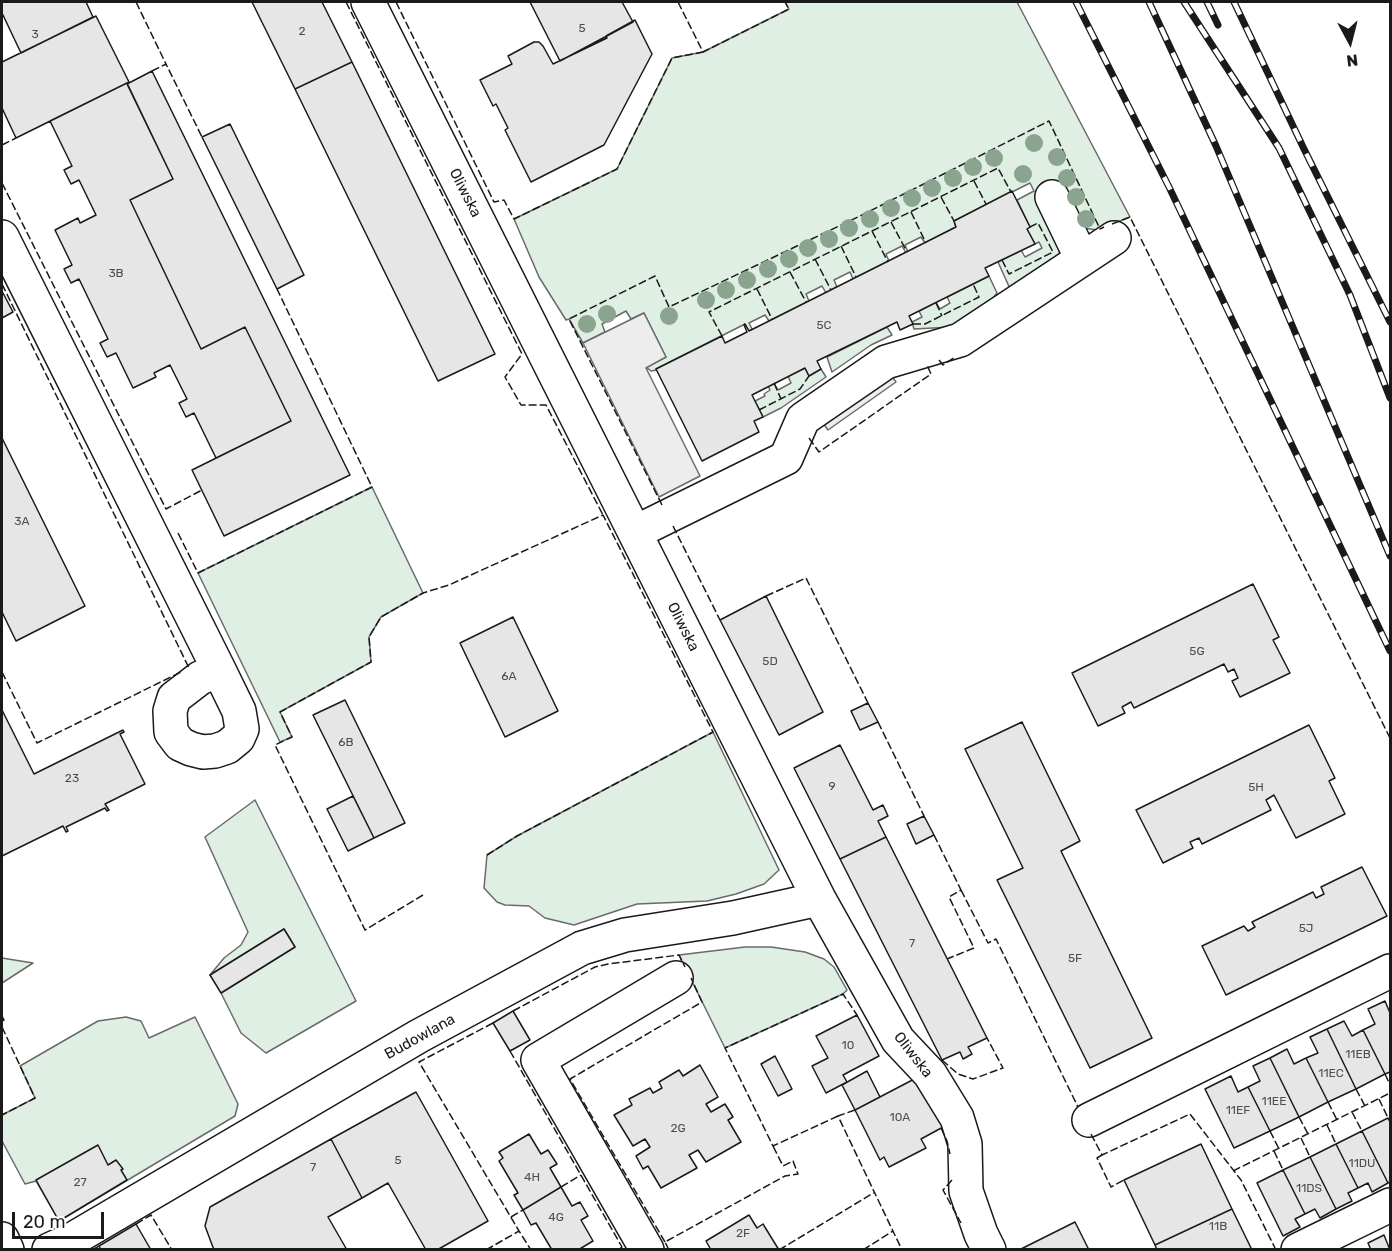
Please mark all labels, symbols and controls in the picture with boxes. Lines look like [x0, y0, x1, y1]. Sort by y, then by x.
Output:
north arrow [1320, 12, 1380, 72]
house number: 5 [578, 22, 586, 36]
house number: 2 [298, 25, 306, 39]
house number: 3 [31, 28, 39, 42]
text: N [1345, 50, 1359, 70]
street label: Oliwska [445, 165, 485, 221]
house number: 3B [108, 267, 124, 281]
house number: 5C [816, 319, 832, 333]
house number: 3A [14, 515, 30, 529]
street label: Oliwska [663, 599, 703, 655]
house number: 5G [1189, 645, 1205, 659]
house number: 5D [762, 655, 778, 669]
house number: 6A [501, 670, 517, 684]
house number: 6B [338, 736, 354, 750]
house number: 23 [65, 772, 79, 786]
house number: 9 [828, 780, 836, 794]
house number: 5H [1248, 781, 1264, 795]
house number: 5J [1299, 922, 1313, 936]
house number: 7 [909, 937, 915, 951]
house number: 5F [1068, 952, 1082, 966]
street label: Budowlana [382, 1010, 458, 1064]
street label: Oliwska [890, 1029, 936, 1081]
house number: 10 [842, 1039, 854, 1053]
house number: 11EB [1345, 1048, 1371, 1062]
house number: 11EC [1318, 1067, 1344, 1081]
house number: 11EE [1262, 1095, 1286, 1109]
house number: 11EF [1226, 1104, 1250, 1118]
house number: 10A [890, 1111, 910, 1125]
house number: 2G [670, 1122, 686, 1136]
house number: 5 [394, 1154, 402, 1168]
house number: 11DU [1349, 1157, 1375, 1171]
house number: 7 [310, 1161, 316, 1175]
house number: 4H [524, 1171, 540, 1185]
house number: 27 [73, 1176, 87, 1190]
house number: 11DS [1296, 1182, 1322, 1196]
scale bar [15, 1200, 106, 1238]
text: 20 m [23, 1211, 65, 1233]
house number: 4G [548, 1211, 564, 1225]
house number: 11B [1209, 1220, 1227, 1234]
house number: 2F [736, 1227, 750, 1241]

